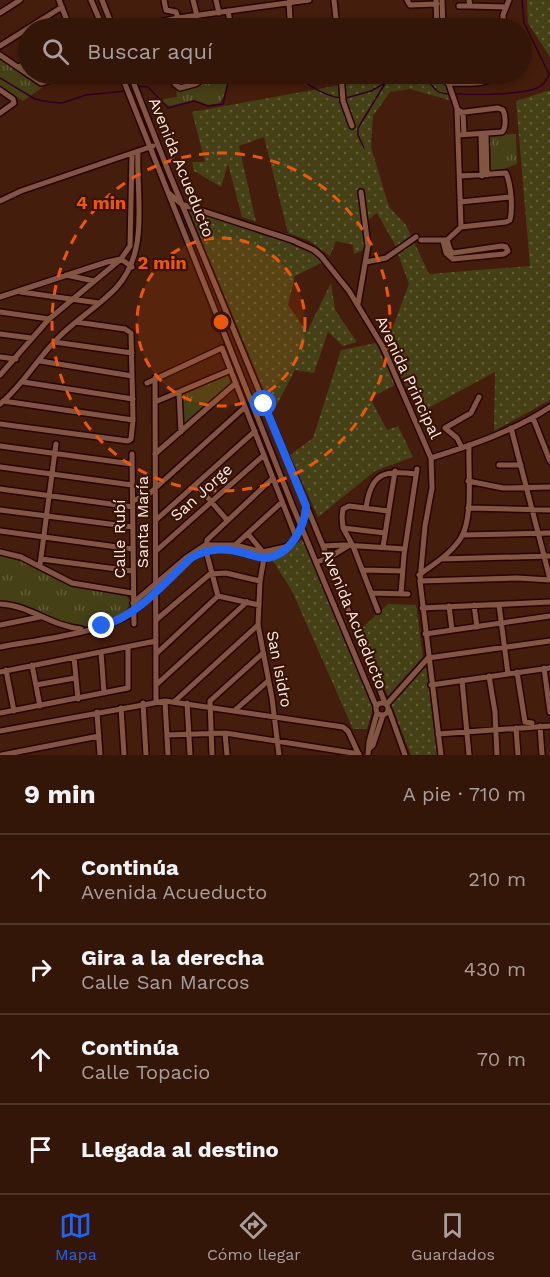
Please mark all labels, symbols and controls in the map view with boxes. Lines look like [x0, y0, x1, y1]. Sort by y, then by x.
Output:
search box [18, 18, 532, 84]
icon: search [39, 35, 72, 68]
text: Buscar aquí [87, 39, 213, 64]
street label: Avenida Acueducto [145, 95, 218, 240]
text: 4 min [76, 192, 126, 213]
text: 2 min [137, 252, 187, 273]
centre of rings [211, 312, 231, 332]
street label: Avenida Principal [372, 313, 445, 442]
route start [250, 390, 276, 416]
street label: San Jorge [167, 460, 236, 525]
street label: Santa María [133, 476, 152, 568]
street label: Calle Rubí [110, 499, 129, 579]
street label: Avenida Acueducto [318, 547, 391, 692]
route end [88, 612, 114, 638]
street label: San Isidro [263, 629, 296, 709]
text: 9 min [24, 779, 96, 809]
text: A pie · 710 m [403, 782, 526, 806]
text: Continúa [81, 855, 179, 880]
icon: ahead [24, 863, 57, 896]
text: 210 m [468, 867, 526, 891]
text: Avenida Acueducto [81, 880, 267, 904]
text: Gira a la derecha [81, 945, 264, 970]
icon: right [24, 953, 57, 986]
text: 430 m [464, 957, 526, 981]
text: Calle San Marcos [81, 970, 250, 994]
text: Continúa [81, 1035, 179, 1060]
icon: ahead [24, 1043, 57, 1076]
text: 70 m [477, 1047, 526, 1071]
text: Calle Topacio [81, 1060, 210, 1084]
icon: arrive [24, 1133, 57, 1166]
text: Llegada al destino [81, 1137, 279, 1162]
tab: Mapa [55, 1209, 97, 1264]
tab: Cómo llegar [207, 1209, 301, 1264]
tab: Guardados [411, 1209, 495, 1264]

